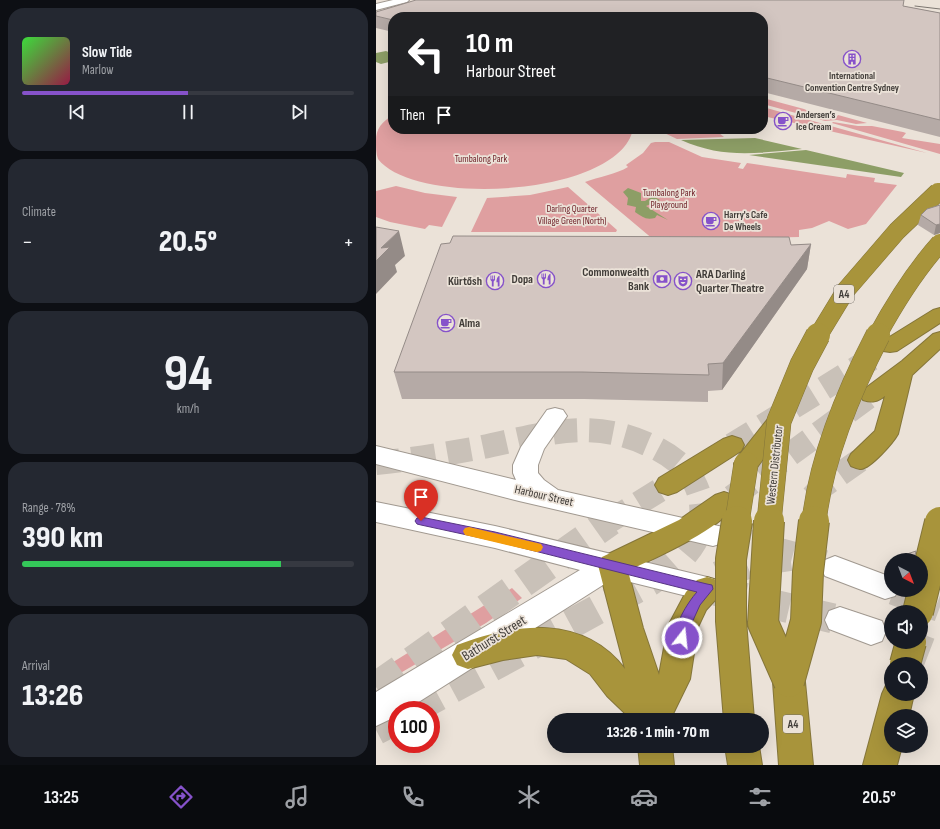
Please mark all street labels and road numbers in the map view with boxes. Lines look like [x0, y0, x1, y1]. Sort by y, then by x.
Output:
road number: A4 [834, 285, 854, 303]
street label: Western Distributor [763, 424, 787, 505]
street label: Harbour Street [513, 482, 575, 510]
street label: Bathurst Street [459, 612, 529, 664]
road number: A4 [783, 715, 803, 733]

